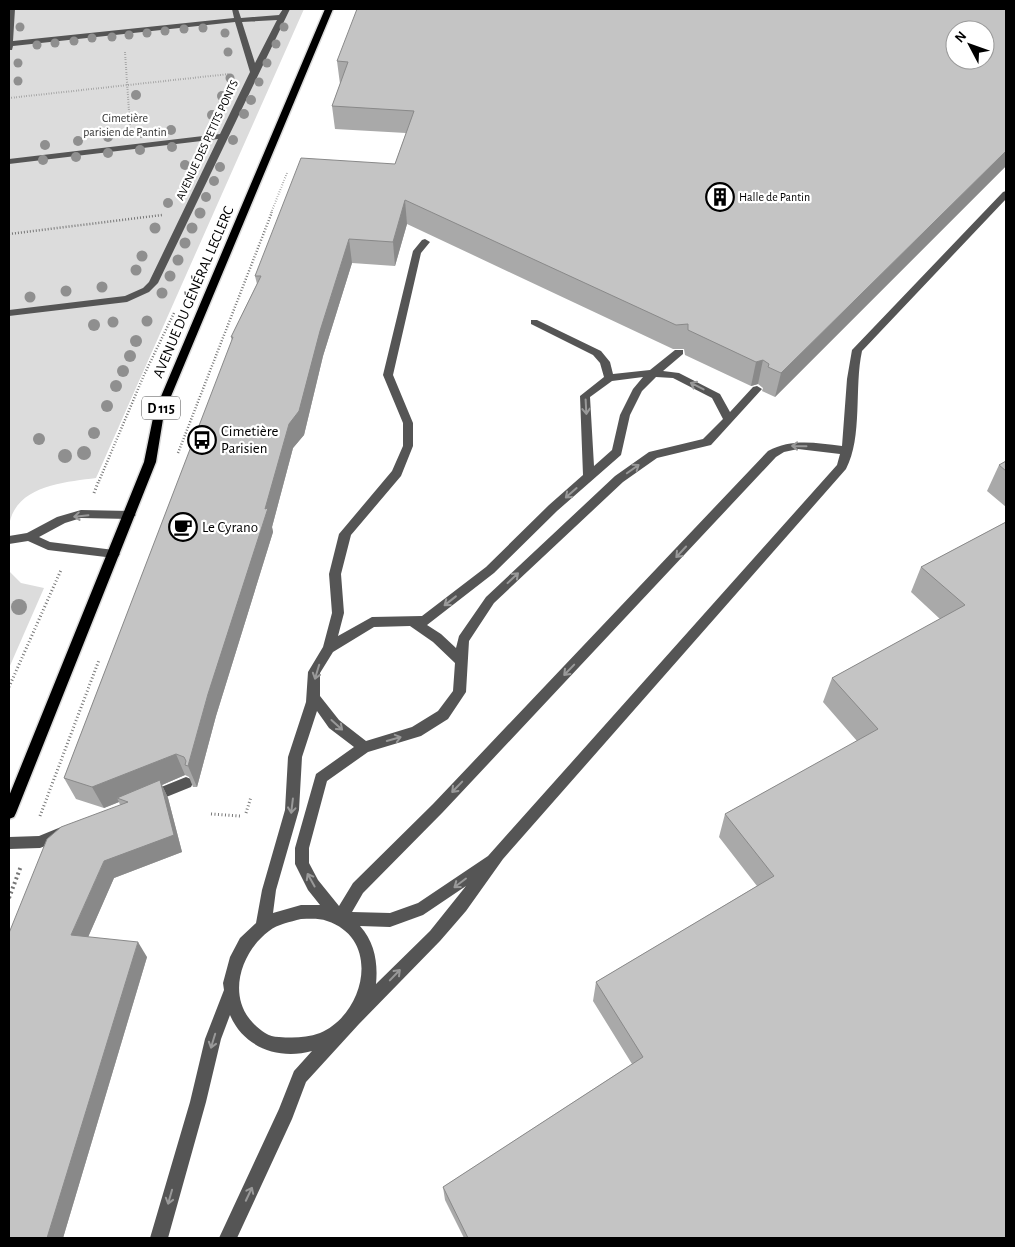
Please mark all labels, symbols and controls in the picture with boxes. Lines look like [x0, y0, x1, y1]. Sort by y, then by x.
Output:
north arrow [945, 20, 995, 70]
text: N [952, 29, 969, 45]
street label: AVENUE DES PETITS PONTS [174, 78, 240, 202]
park label: Cimetière parisien de Pantin [83, 112, 167, 138]
building icon: Halle de Pantin [705, 182, 735, 212]
place label: Halle de Pantin [739, 191, 810, 203]
street label: AVENUE DU GÉNÉRAL LECLERC [149, 203, 237, 380]
one-way arrow [690, 381, 705, 390]
road number: D 115 [142, 396, 180, 419]
one-way arrow [581, 398, 591, 415]
place label: Cimetière Parisien [221, 424, 279, 456]
bus stop icon: Cimetière Parisien [187, 425, 217, 455]
one-way arrow [791, 442, 807, 451]
one-way arrow [626, 464, 640, 474]
one-way arrow [564, 487, 577, 499]
one-way arrow [74, 511, 90, 520]
cafe icon: Le Cyrano [168, 512, 198, 542]
place label: Le Cyrano [202, 520, 258, 535]
one-way arrow [675, 545, 687, 558]
one-way arrow [507, 572, 519, 584]
one-way arrow [444, 596, 457, 607]
one-way arrow [563, 663, 575, 676]
one-way arrow [311, 664, 321, 680]
one-way arrow [330, 719, 343, 731]
one-way arrow [385, 733, 401, 743]
one-way arrow [451, 781, 463, 794]
one-way arrow [287, 797, 297, 813]
one-way arrow [305, 874, 315, 888]
one-way arrow [454, 878, 467, 889]
one-way arrow [389, 968, 401, 981]
one-way arrow [208, 1032, 218, 1048]
one-way arrow [245, 1187, 254, 1202]
one-way arrow [165, 1189, 175, 1205]

